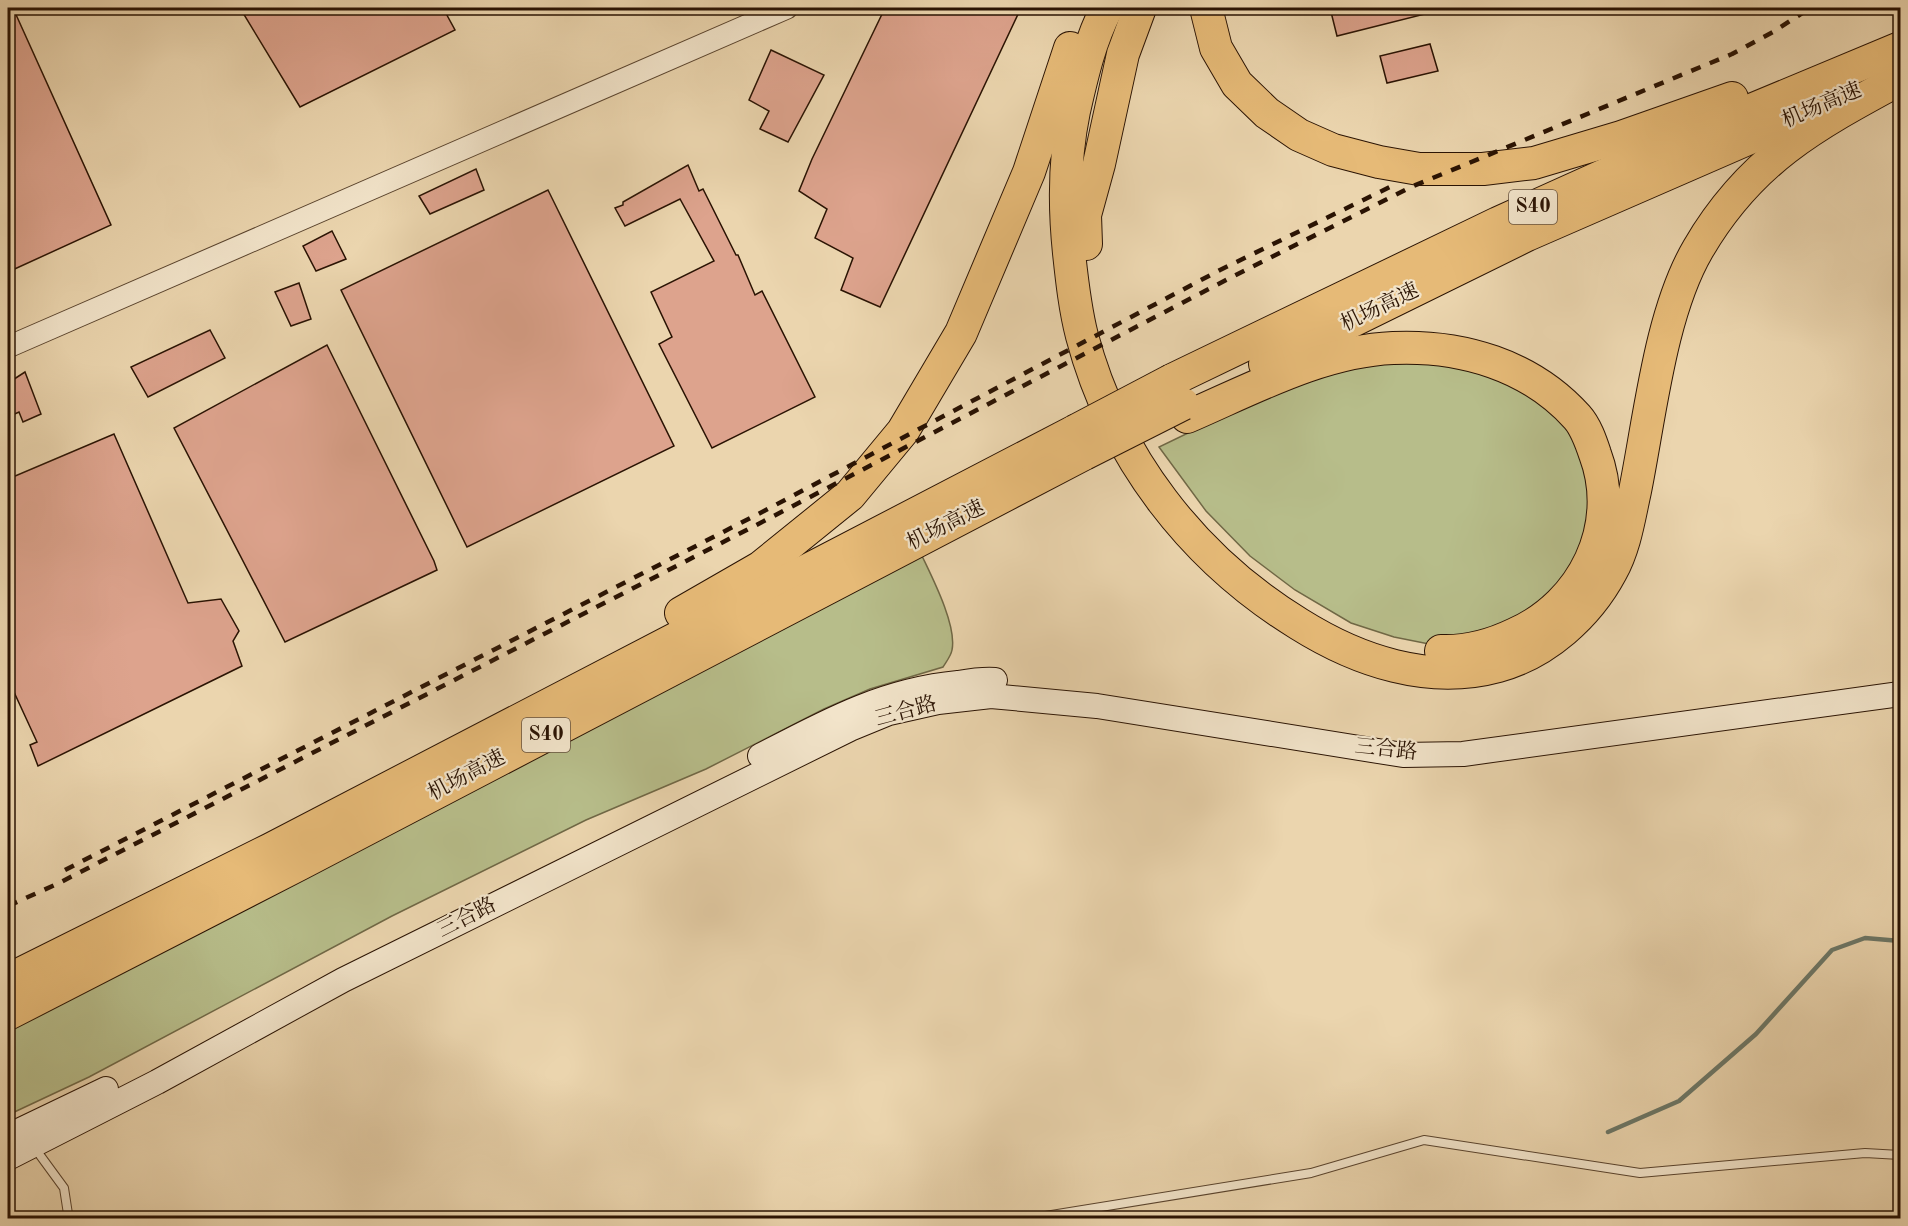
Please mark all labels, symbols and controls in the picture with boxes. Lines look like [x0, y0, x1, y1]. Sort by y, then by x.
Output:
street label: 机场高速 [1778, 78, 1865, 132]
road number: S40 [1509, 190, 1557, 224]
street label: 机场高速 [1337, 278, 1422, 336]
street label: 机场高速 [903, 496, 988, 554]
street label: 三合路 [872, 692, 939, 730]
road number: S40 [522, 718, 570, 752]
street label: 三合路 [1354, 734, 1419, 764]
street label: 机场高速 [424, 745, 509, 805]
street label: 三合路 [433, 893, 500, 942]

